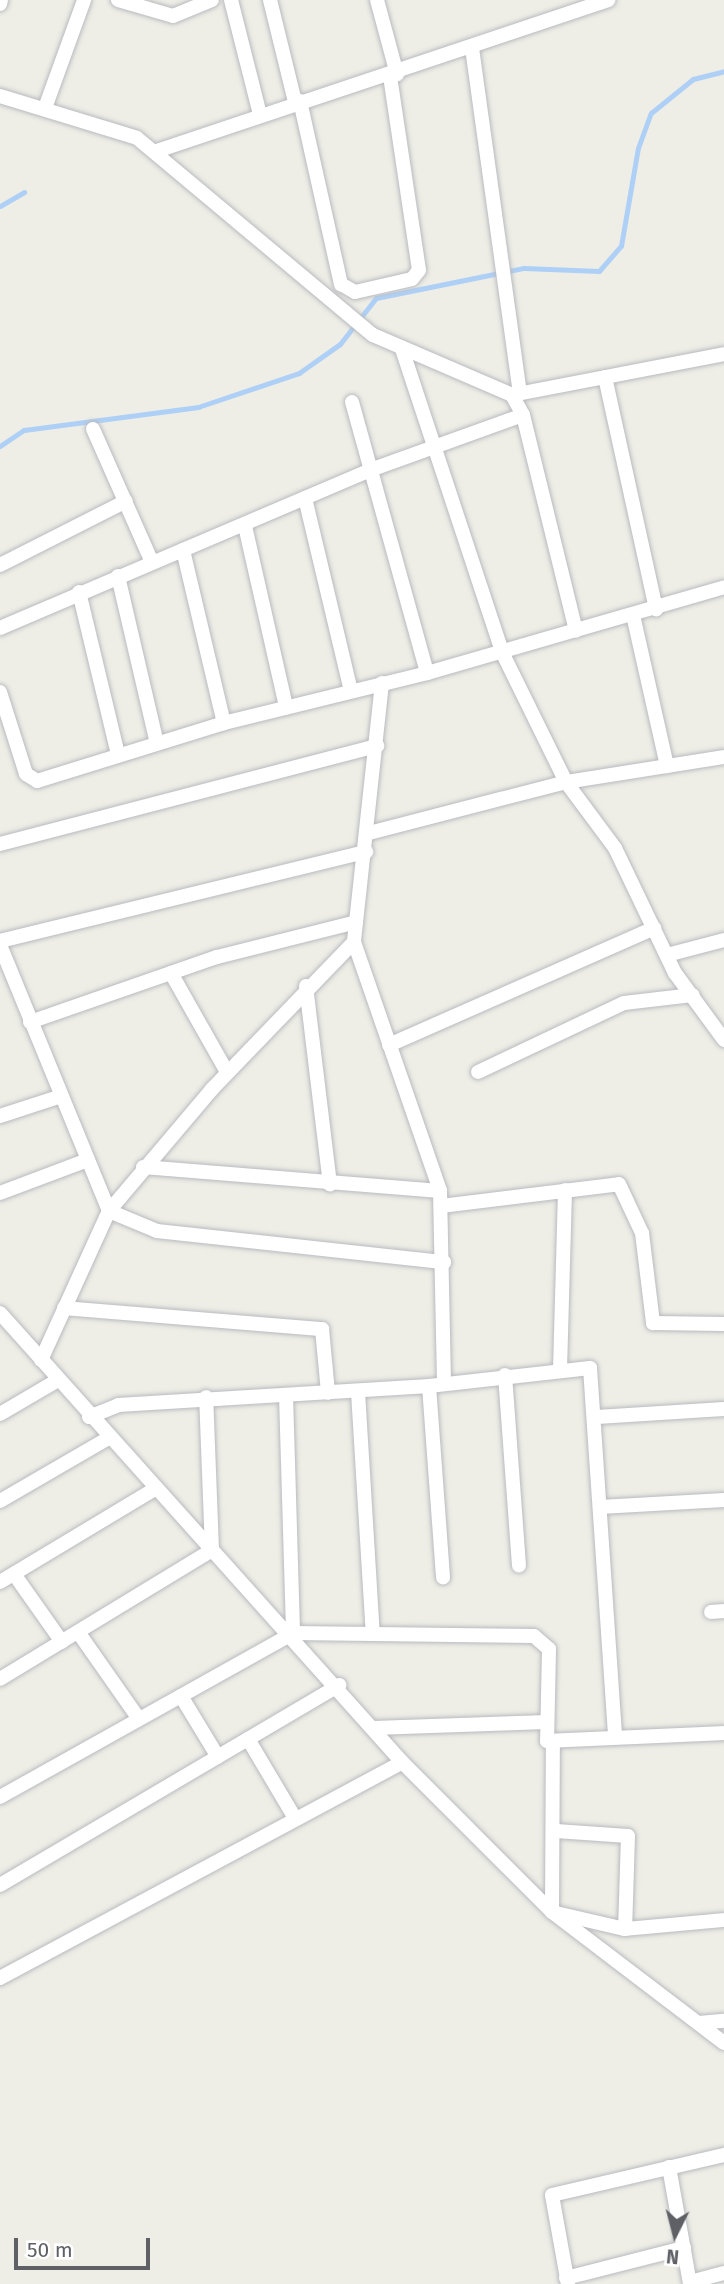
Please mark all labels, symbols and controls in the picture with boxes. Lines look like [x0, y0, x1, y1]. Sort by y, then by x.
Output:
north arrow [640, 2200, 710, 2270]
scale bar [18, 2224, 154, 2268]
text: 50 m [27, 2237, 73, 2263]
text: N [665, 2244, 680, 2268]

